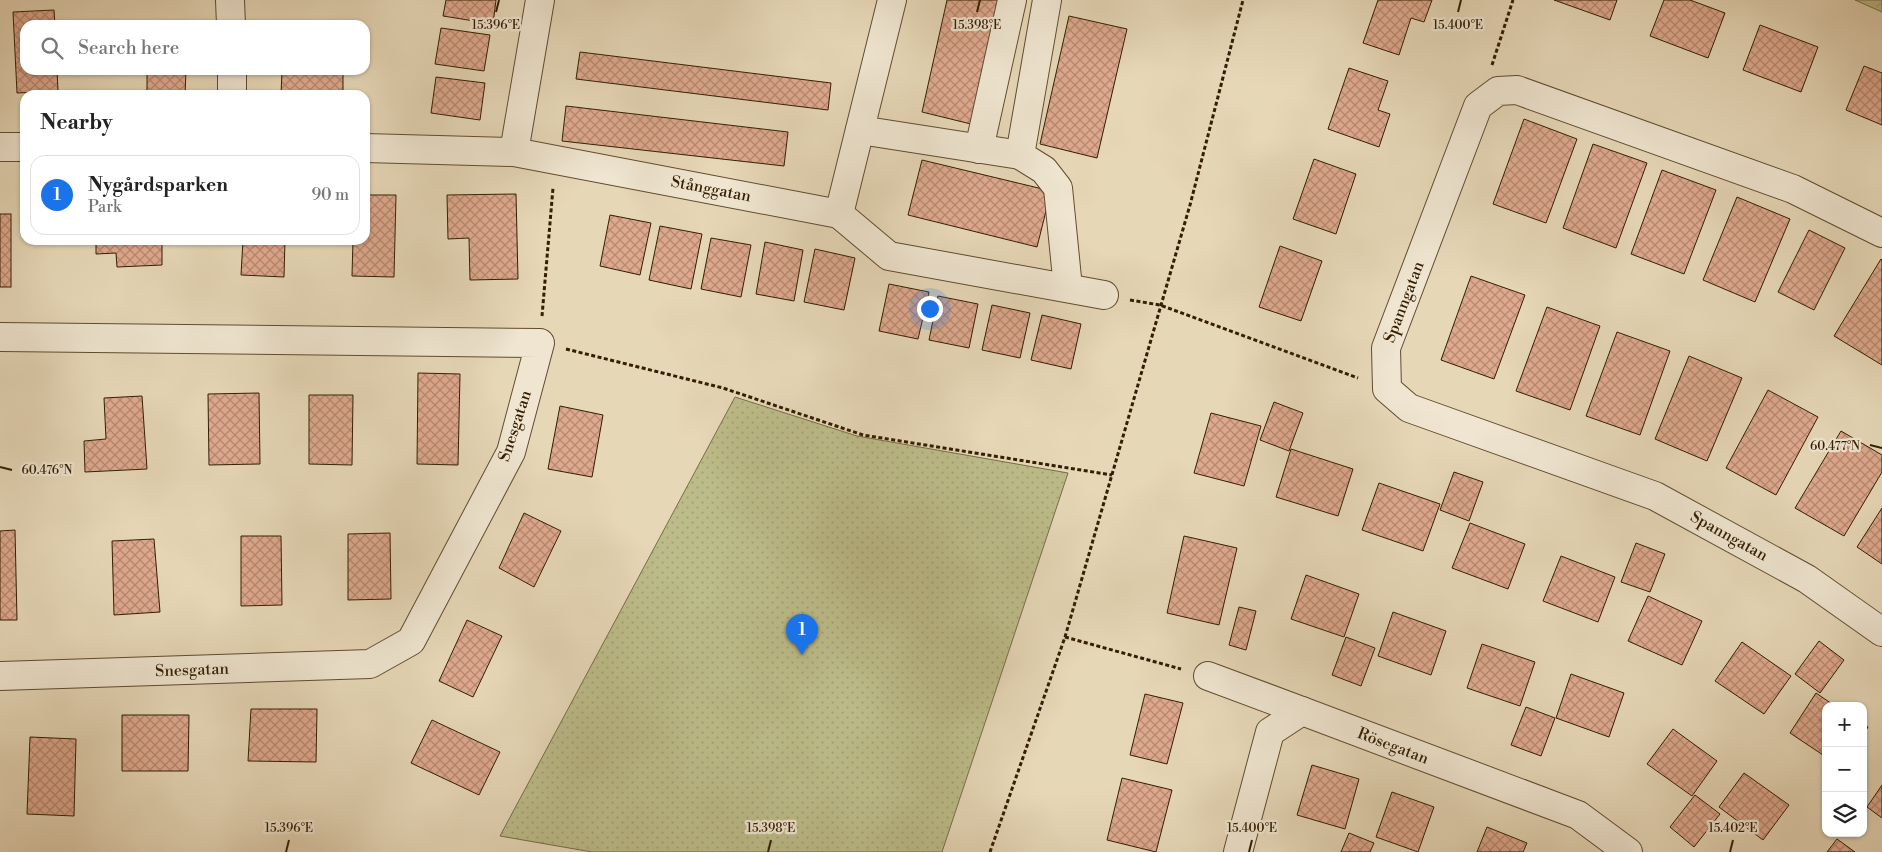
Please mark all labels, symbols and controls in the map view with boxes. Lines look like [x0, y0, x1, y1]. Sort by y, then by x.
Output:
text: 15.396°E [472, 18, 520, 33]
text: 15.398°E [953, 18, 1001, 33]
text: 15.400°E [1433, 18, 1483, 33]
search box [20, 20, 370, 75]
icon: search [38, 34, 66, 62]
text: Search here [78, 36, 179, 60]
text: Nearby [40, 110, 113, 136]
street label: Stånggatan [669, 171, 753, 207]
text: Nygårdsparken [88, 173, 228, 197]
text: 1 [53, 185, 61, 205]
text: 90 m [311, 185, 349, 205]
text: Park [88, 197, 121, 217]
street label: Spanngatan [1379, 258, 1429, 346]
your location [917, 296, 943, 322]
street label: Snesgatan [494, 387, 536, 464]
text: 60.477°N [1810, 439, 1860, 454]
text: 60.476°N [22, 463, 72, 478]
street label: Spanngatan [1687, 507, 1772, 566]
pin: 1 [786, 614, 818, 655]
street label: Snesgatan [155, 659, 230, 681]
map controls [1822, 702, 1867, 837]
button: + [1822, 702, 1867, 747]
street label: Rösegatan [1354, 723, 1432, 769]
button: − [1822, 747, 1867, 792]
button: layers [1822, 792, 1867, 837]
text: 15.396°E [265, 821, 313, 836]
text: 15.398°E [747, 821, 795, 836]
text: 15.400°E [1227, 821, 1277, 836]
text: 15.402°E [1709, 821, 1757, 836]

